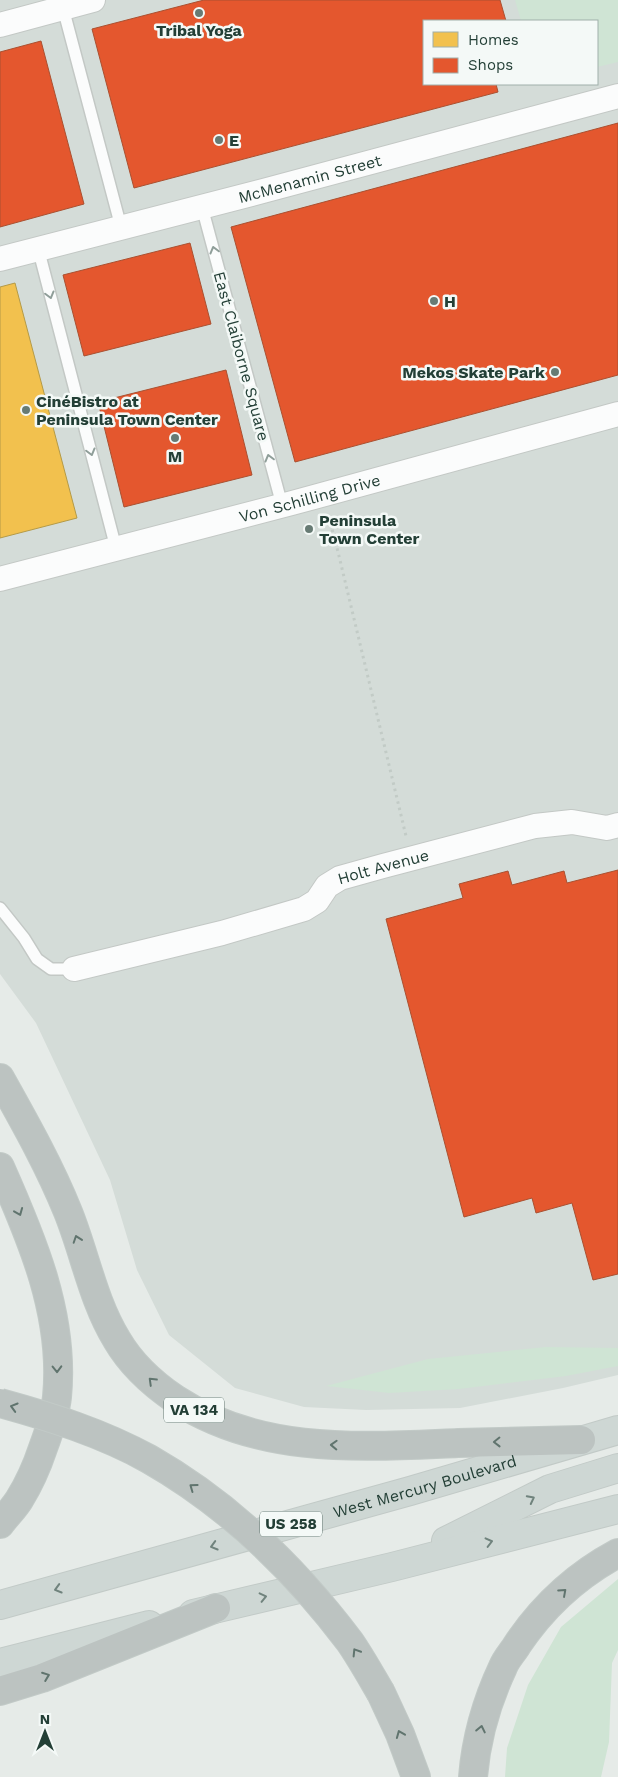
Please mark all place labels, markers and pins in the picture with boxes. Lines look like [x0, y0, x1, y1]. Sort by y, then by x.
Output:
marker: Tribal Yoga [193, 7, 205, 19]
place label: Tribal Yoga [156, 21, 243, 40]
place label: E [229, 131, 239, 150]
marker: E [213, 134, 225, 146]
place label: H [444, 292, 456, 311]
marker: H [428, 295, 440, 307]
place label: Mekos Skate Park [402, 363, 545, 382]
marker: Mekos Skate Park [549, 366, 561, 378]
place label: CinéBistro at Peninsula Town Center [36, 392, 218, 429]
marker: CinéBistro at Peninsula Town Center [20, 404, 32, 416]
marker: M [169, 432, 181, 444]
place label: M [168, 447, 182, 466]
place label: Peninsula Town Center [319, 511, 420, 548]
marker: Peninsula Town Center [303, 523, 315, 535]

